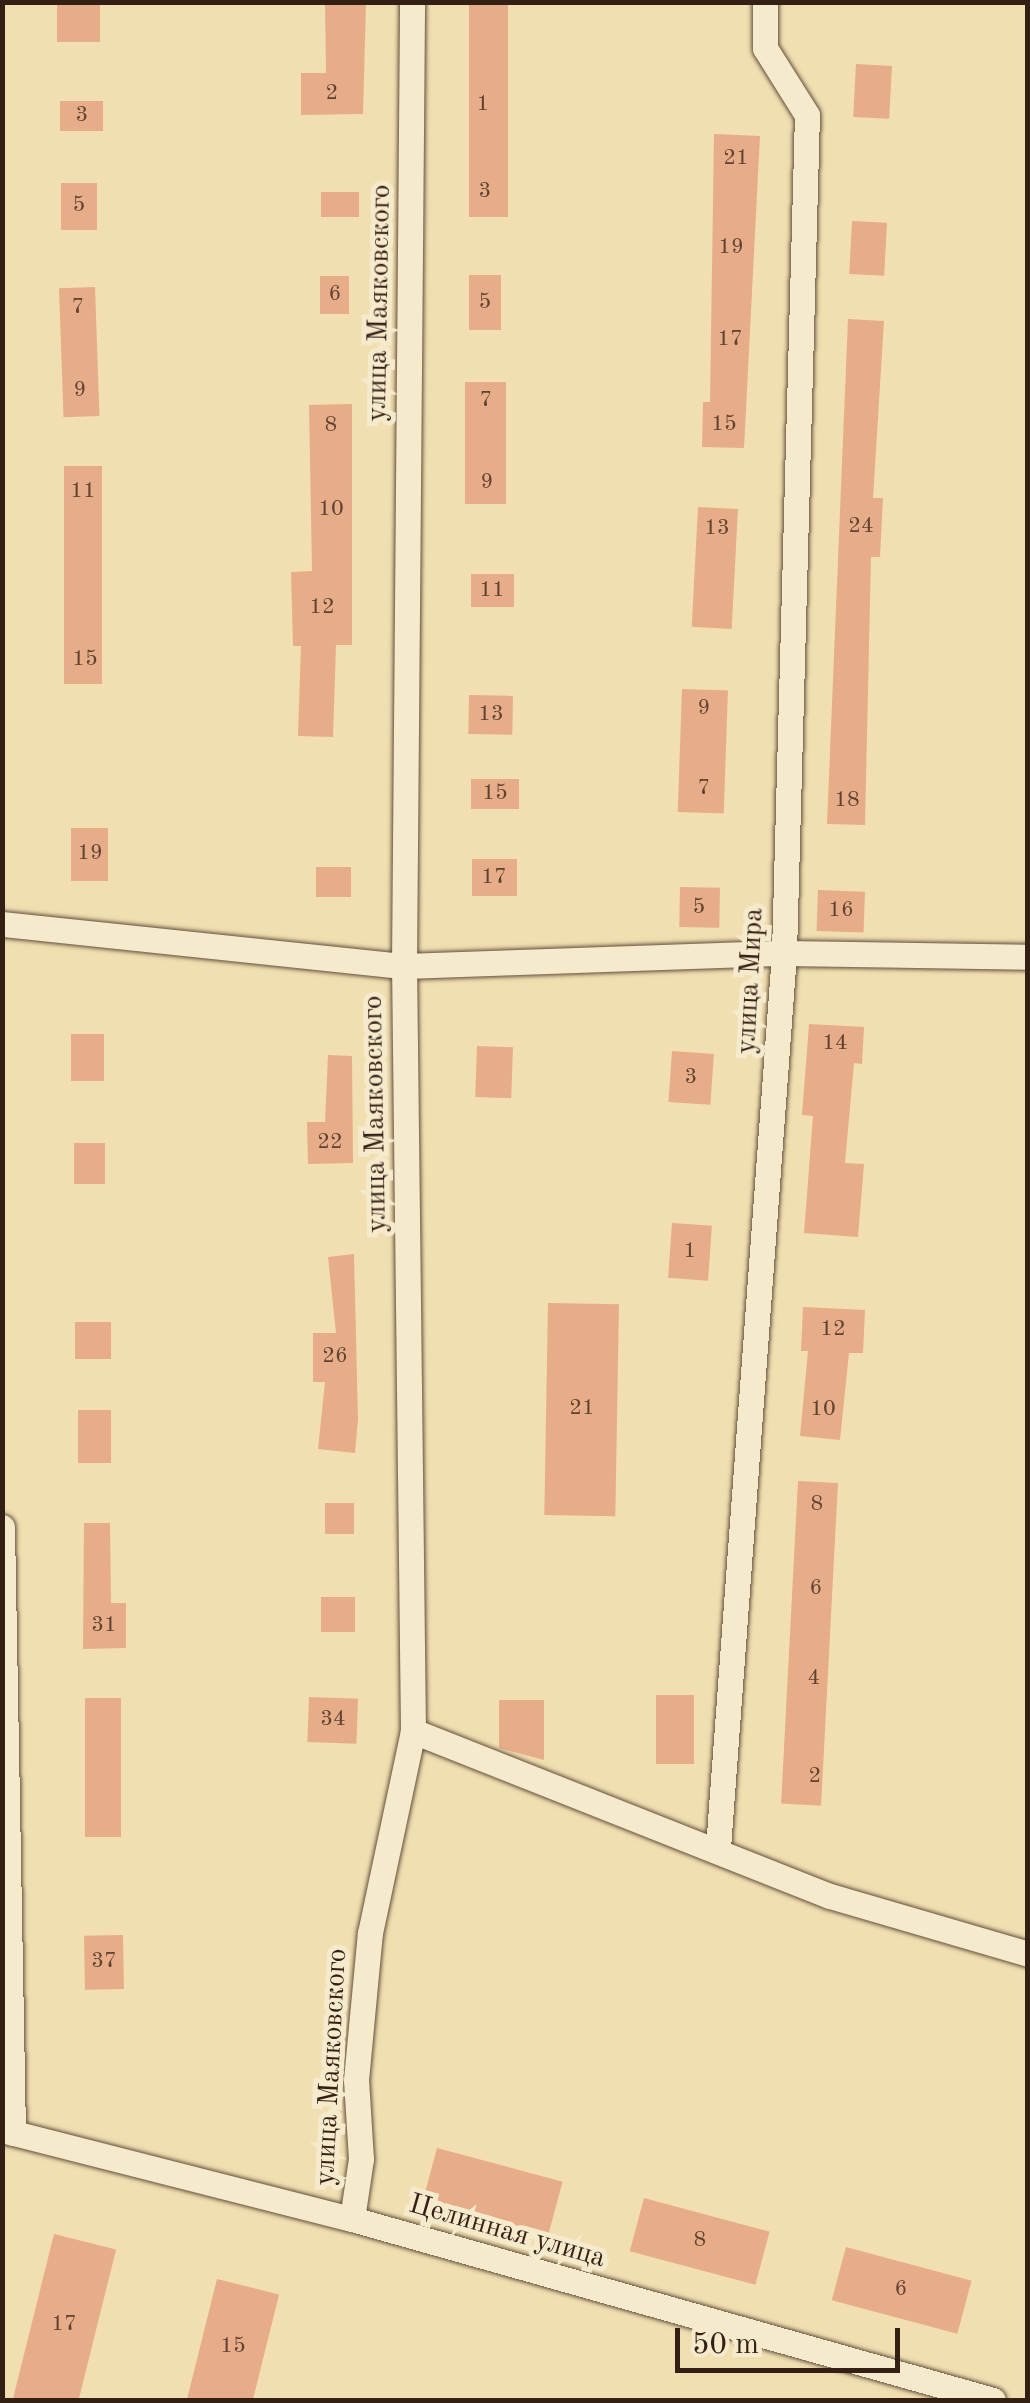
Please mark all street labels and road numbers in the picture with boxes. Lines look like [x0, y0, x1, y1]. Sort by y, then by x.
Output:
street label: улица Маяковского [361, 184, 399, 422]
street label: улица Мира [730, 907, 772, 1055]
street label: улица Маяковского [357, 995, 395, 1233]
street label: улица Маяковского [309, 1948, 355, 2186]
street label: Целинная улица [405, 2188, 609, 2276]

